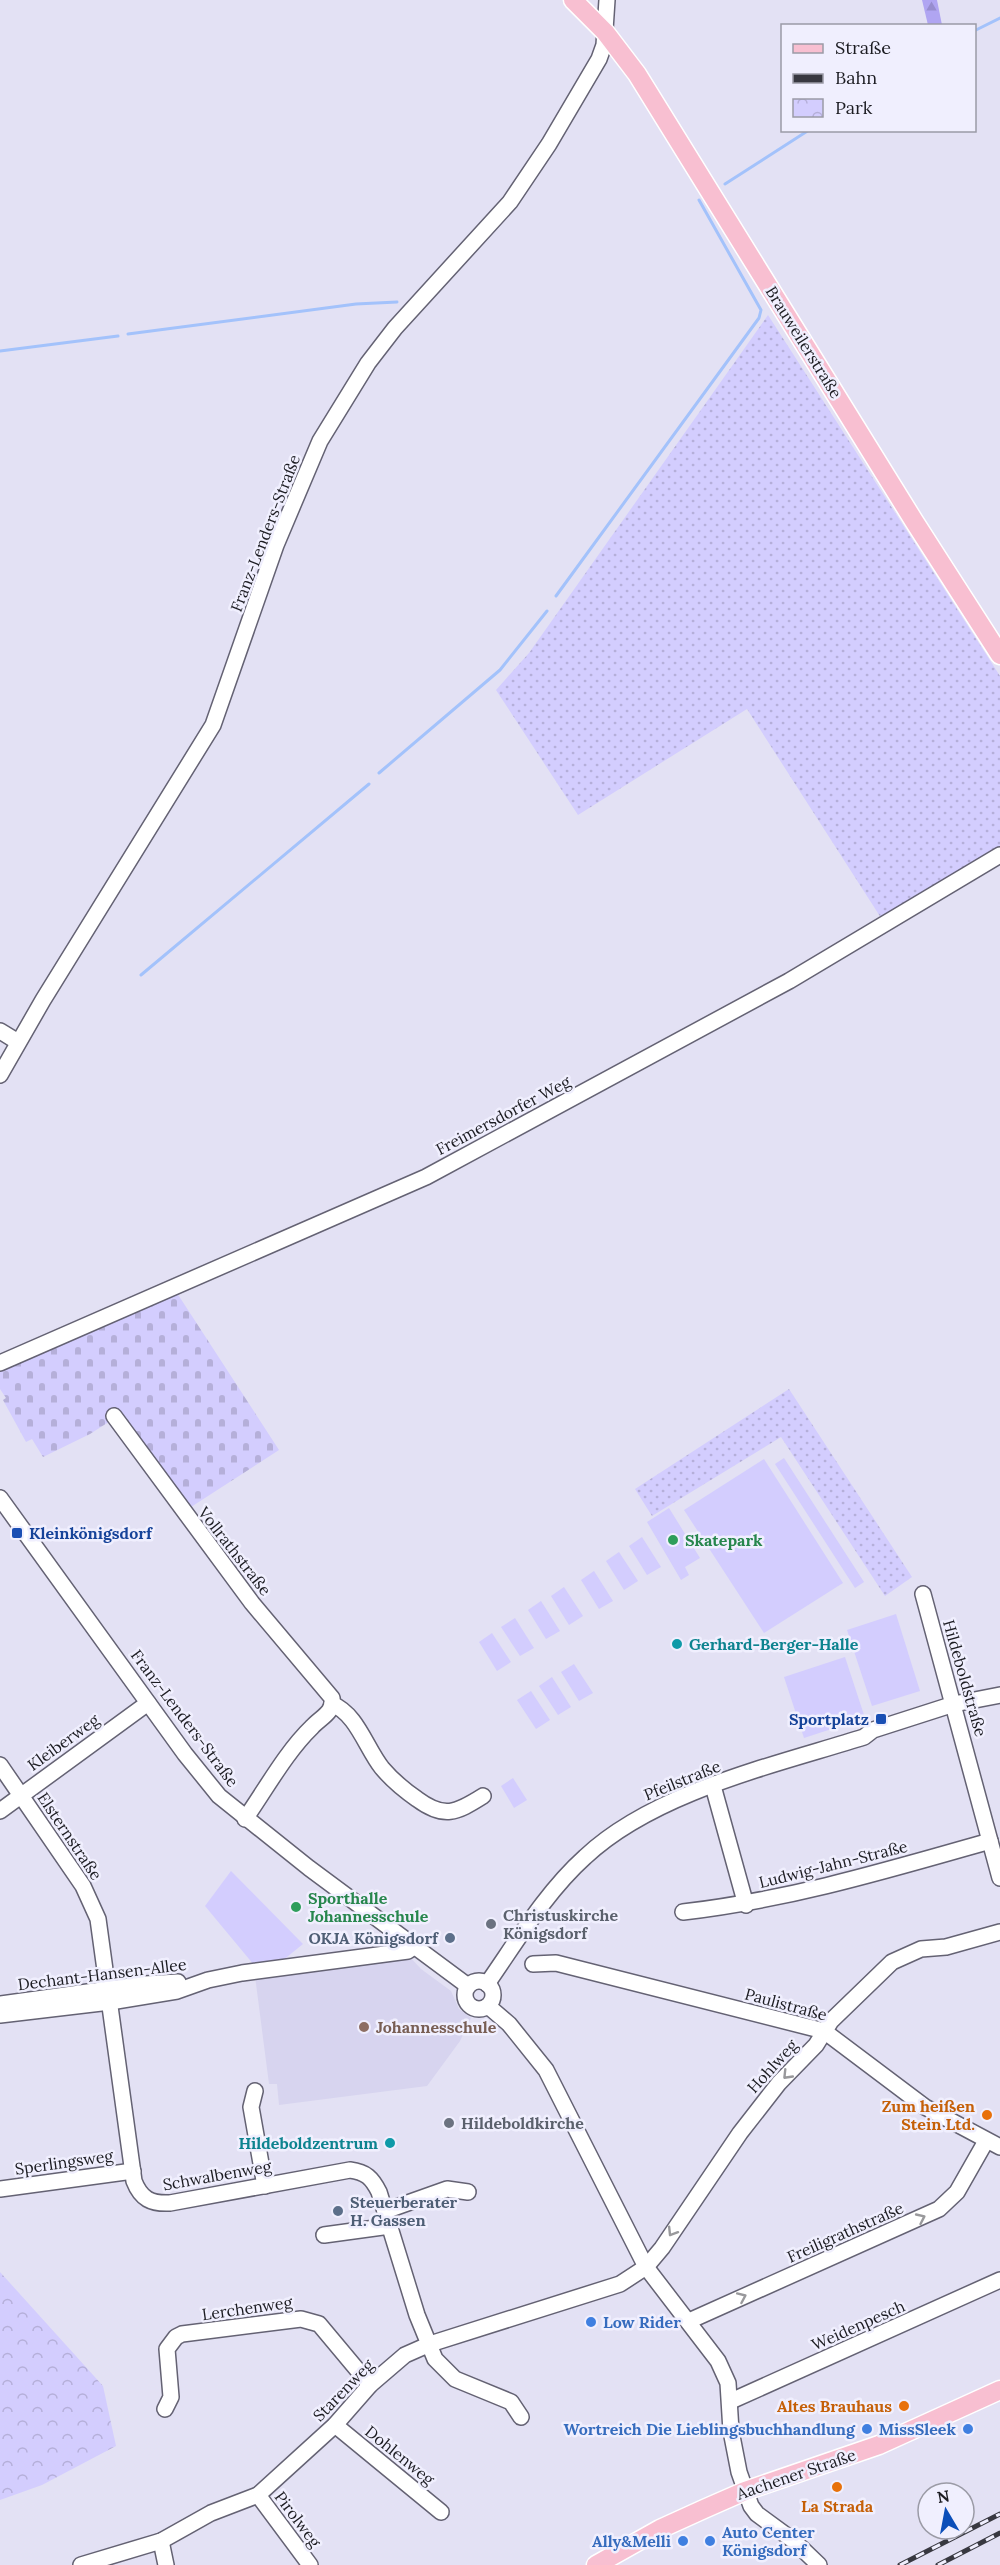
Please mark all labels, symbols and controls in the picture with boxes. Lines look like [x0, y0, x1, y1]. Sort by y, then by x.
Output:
legend [781, 24, 976, 132]
text: Straße [835, 36, 891, 59]
text: Bahn [835, 66, 877, 89]
text: Park [835, 96, 873, 119]
street label: Brauweilerstraße [762, 282, 847, 402]
street label: Franz-Lenders-Straße [226, 451, 304, 614]
street label: Freimersdorfer Weg [432, 1070, 575, 1159]
street label: Vollrathstraße [194, 1502, 276, 1600]
place label: Kleinkönigsdorf [29, 1523, 153, 1543]
marker: Kleinkönigsdorf [10, 1526, 24, 1540]
place label: Skatepark [685, 1530, 763, 1550]
marker: Skatepark [666, 1533, 680, 1547]
street label: Hildeboldstraße [939, 1617, 991, 1739]
place label: Gerhard-Berger-Halle [689, 1634, 859, 1654]
marker: Gerhard-Berger-Halle [670, 1637, 684, 1651]
street label: Franz-Lenders-Straße [127, 1645, 243, 1791]
street label: Kleiberweg [23, 1709, 104, 1775]
place label: Sportplatz [789, 1709, 869, 1729]
marker: Sportplatz [874, 1712, 888, 1726]
street label: Pfeilstraße [641, 1755, 723, 1804]
street label: Elsternstraße [33, 1788, 107, 1884]
street label: Ludwig-Jahn-Straße [757, 1836, 910, 1892]
place label: Sporthalle Johannesschule [308, 1888, 429, 1926]
marker: Sporthalle Johannesschule [289, 1900, 303, 1914]
place label: Christuskirche Königsdorf [503, 1905, 618, 1943]
marker: Christuskirche Königsdorf [484, 1917, 498, 1931]
place label: OKJA Königsdorf [308, 1928, 439, 1948]
marker: OKJA Königsdorf [443, 1931, 457, 1945]
street label: Dechant-Hansen-Allee [17, 1954, 188, 1994]
street label: Paulistraße [743, 1983, 830, 2025]
place label: Johannesschule [376, 2017, 497, 2037]
marker: Johannesschule [357, 2020, 371, 2034]
street label: Hohlweg [743, 2034, 802, 2097]
one-way arrow [783, 2068, 794, 2079]
place label: Zum heißen Stein Ltd. [882, 2096, 975, 2134]
marker: Zum heißen Stein Ltd. [980, 2108, 994, 2122]
place label: Hildeboldkirche [461, 2113, 584, 2133]
marker: Hildeboldkirche [442, 2116, 456, 2130]
place label: Hildeboldzentrum [238, 2133, 378, 2153]
marker: Hildeboldzentrum [383, 2136, 397, 2150]
street label: Sperlingsweg [14, 2145, 116, 2179]
street label: Schwalbenweg [161, 2155, 274, 2194]
place label: Steuerberater H. Gassen [350, 2192, 458, 2230]
street label: Freiligrathstraße [784, 2197, 907, 2267]
marker: Steuerberater H. Gassen [331, 2204, 345, 2218]
one-way arrow [914, 2214, 925, 2226]
one-way arrow [667, 2226, 679, 2236]
street label: Lerchenweg [201, 2292, 295, 2324]
one-way arrow [736, 2292, 747, 2304]
street label: Weidenpesch [808, 2295, 908, 2355]
place label: Low Rider [603, 2312, 681, 2332]
marker: Low Rider [584, 2315, 598, 2329]
street label: Starenweg [309, 2354, 378, 2425]
place label: Altes Brauhaus [777, 2396, 892, 2416]
marker: Altes Brauhaus [897, 2399, 911, 2413]
place label: Wortreich Die Lieblingsbuchhandlung [564, 2419, 856, 2439]
place label: MissSleek [879, 2419, 956, 2439]
street label: Dohlenweg [361, 2421, 440, 2490]
marker: Wortreich Die Lieblingsbuchhandlung [860, 2422, 874, 2436]
marker: MissSleek [961, 2422, 975, 2436]
street label: Aachener Straße [733, 2444, 859, 2504]
marker: La Strada [830, 2480, 844, 2494]
north arrow [916, 2481, 976, 2541]
text: N [936, 2485, 951, 2507]
street label: Pirolweg [271, 2487, 326, 2552]
place label: La Strada [801, 2496, 874, 2516]
place label: Auto Center Königsdorf [722, 2522, 815, 2560]
place label: Ally&Melli [592, 2531, 671, 2551]
marker: Ally&Melli [676, 2534, 690, 2548]
marker: Auto Center Königsdorf [703, 2534, 717, 2548]

